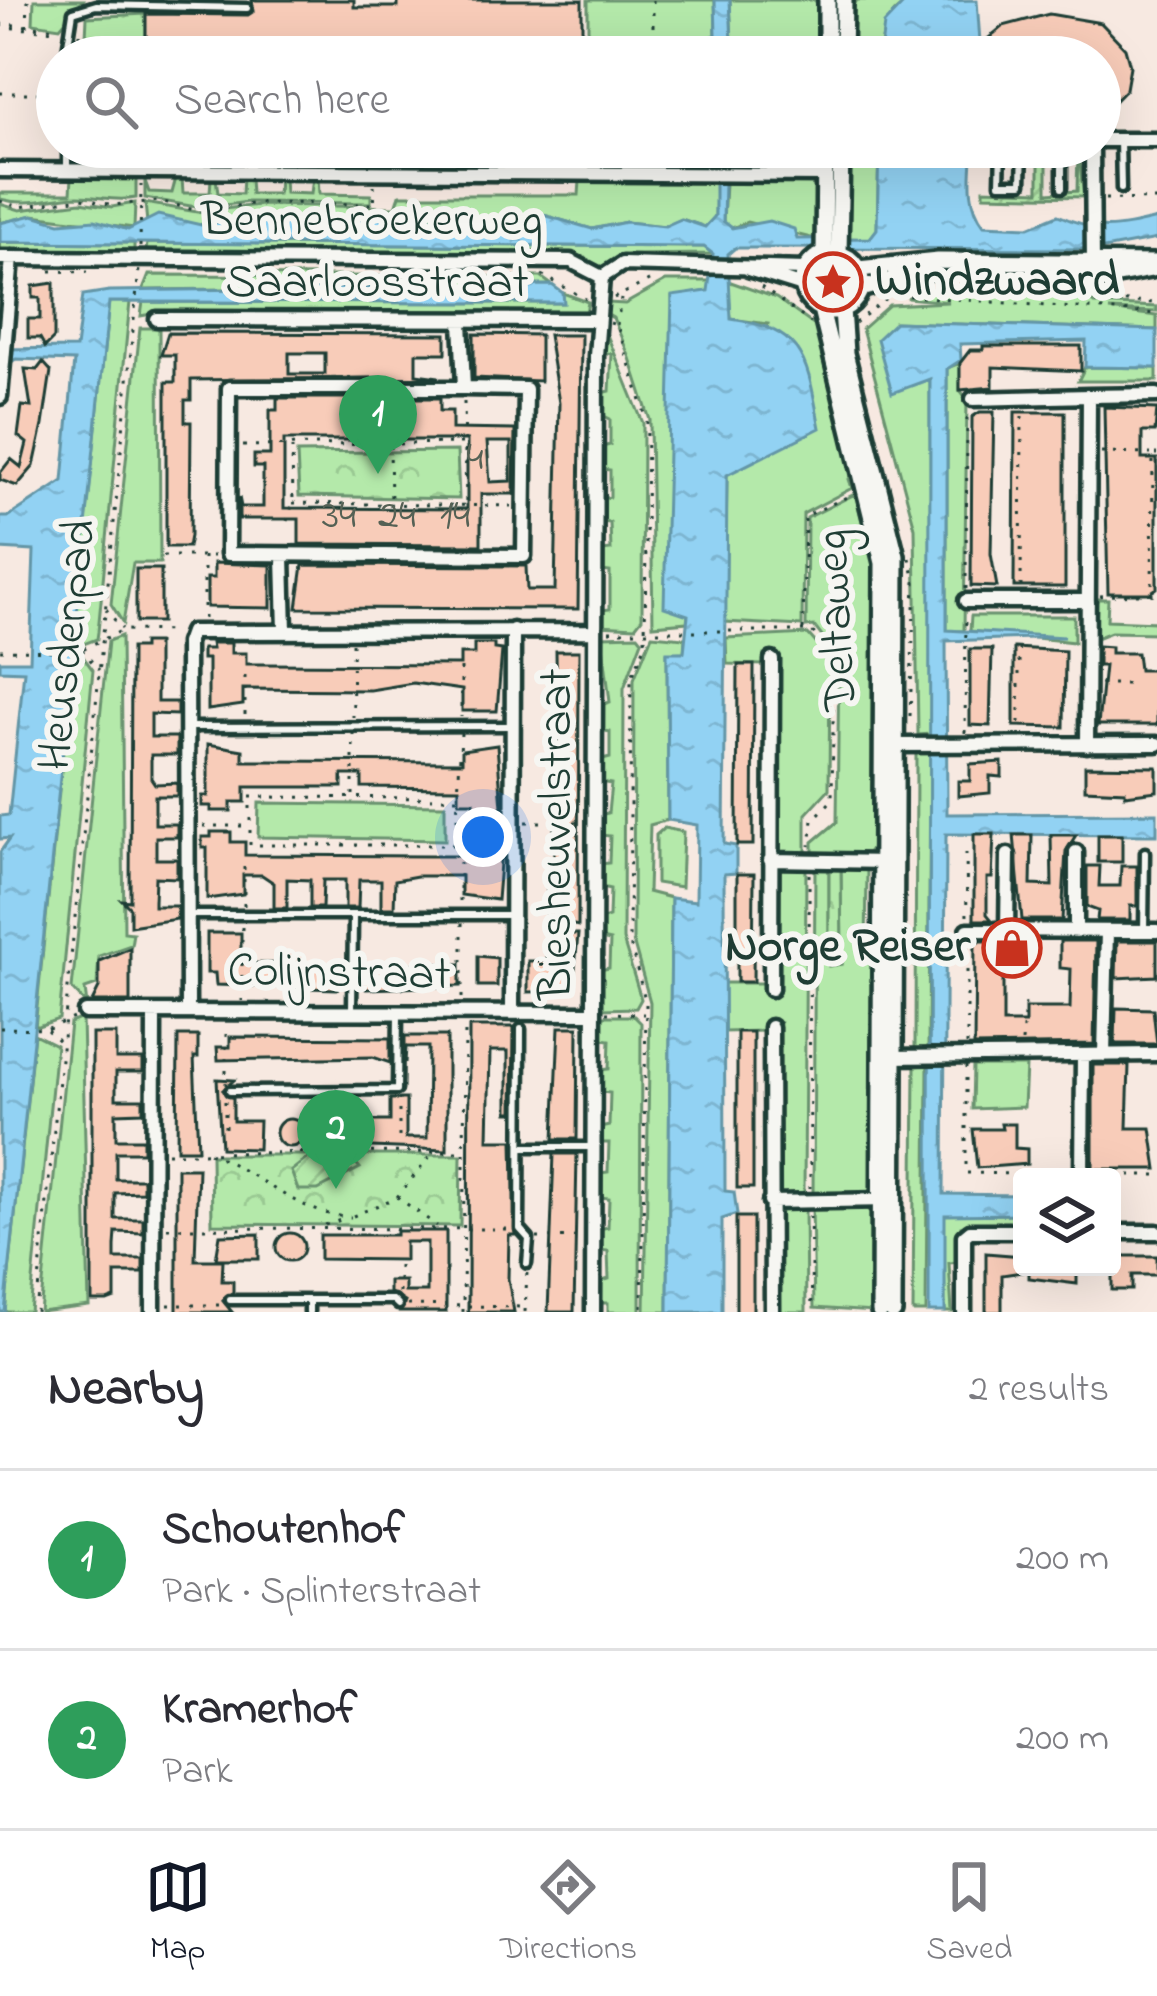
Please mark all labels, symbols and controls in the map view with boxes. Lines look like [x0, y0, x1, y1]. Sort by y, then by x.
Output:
search box [36, 36, 1121, 168]
icon: search [78, 69, 144, 135]
text: Search here [174, 69, 390, 135]
street label: Bennebroekerweg [200, 187, 543, 258]
place label: Windzwaard [875, 247, 1119, 317]
street label: Saarloosstraat [225, 249, 529, 319]
place icon: Windzwaard [802, 251, 864, 313]
pin: 1 [339, 375, 417, 474]
house number: 4 [466, 428, 484, 489]
house number: 34 [322, 486, 356, 547]
house number: 24 [378, 486, 416, 547]
house number: 14 [440, 486, 470, 547]
street label: Heusdenpad [21, 516, 117, 774]
street label: Deltaweg [798, 528, 879, 713]
street label: Biesheuvelstraat [523, 668, 593, 1001]
your location [453, 807, 513, 867]
place label: Norge Reiser [725, 913, 971, 985]
shop icon: Norge Reiser [981, 917, 1043, 979]
street label: Colijnstraat [227, 937, 451, 1011]
pin: 2 [297, 1090, 375, 1189]
map controls [1013, 1168, 1121, 1276]
button: layers [1013, 1168, 1121, 1276]
text: Nearby [48, 1353, 204, 1428]
text: 2 results [969, 1362, 1109, 1419]
text: Schoutenhof [162, 1498, 404, 1564]
text: 1 [81, 1531, 93, 1588]
text: 200 m [1016, 1531, 1109, 1588]
text: Park · Splinterstraat [162, 1564, 481, 1621]
text: Kramerhof [162, 1678, 357, 1744]
text: 2 [77, 1711, 97, 1768]
text: 200 m [1016, 1711, 1109, 1768]
text: Park [162, 1744, 232, 1801]
tab: Map [145, 1854, 211, 1974]
tab: Directions [500, 1854, 637, 1974]
tab: Saved [926, 1854, 1012, 1974]

